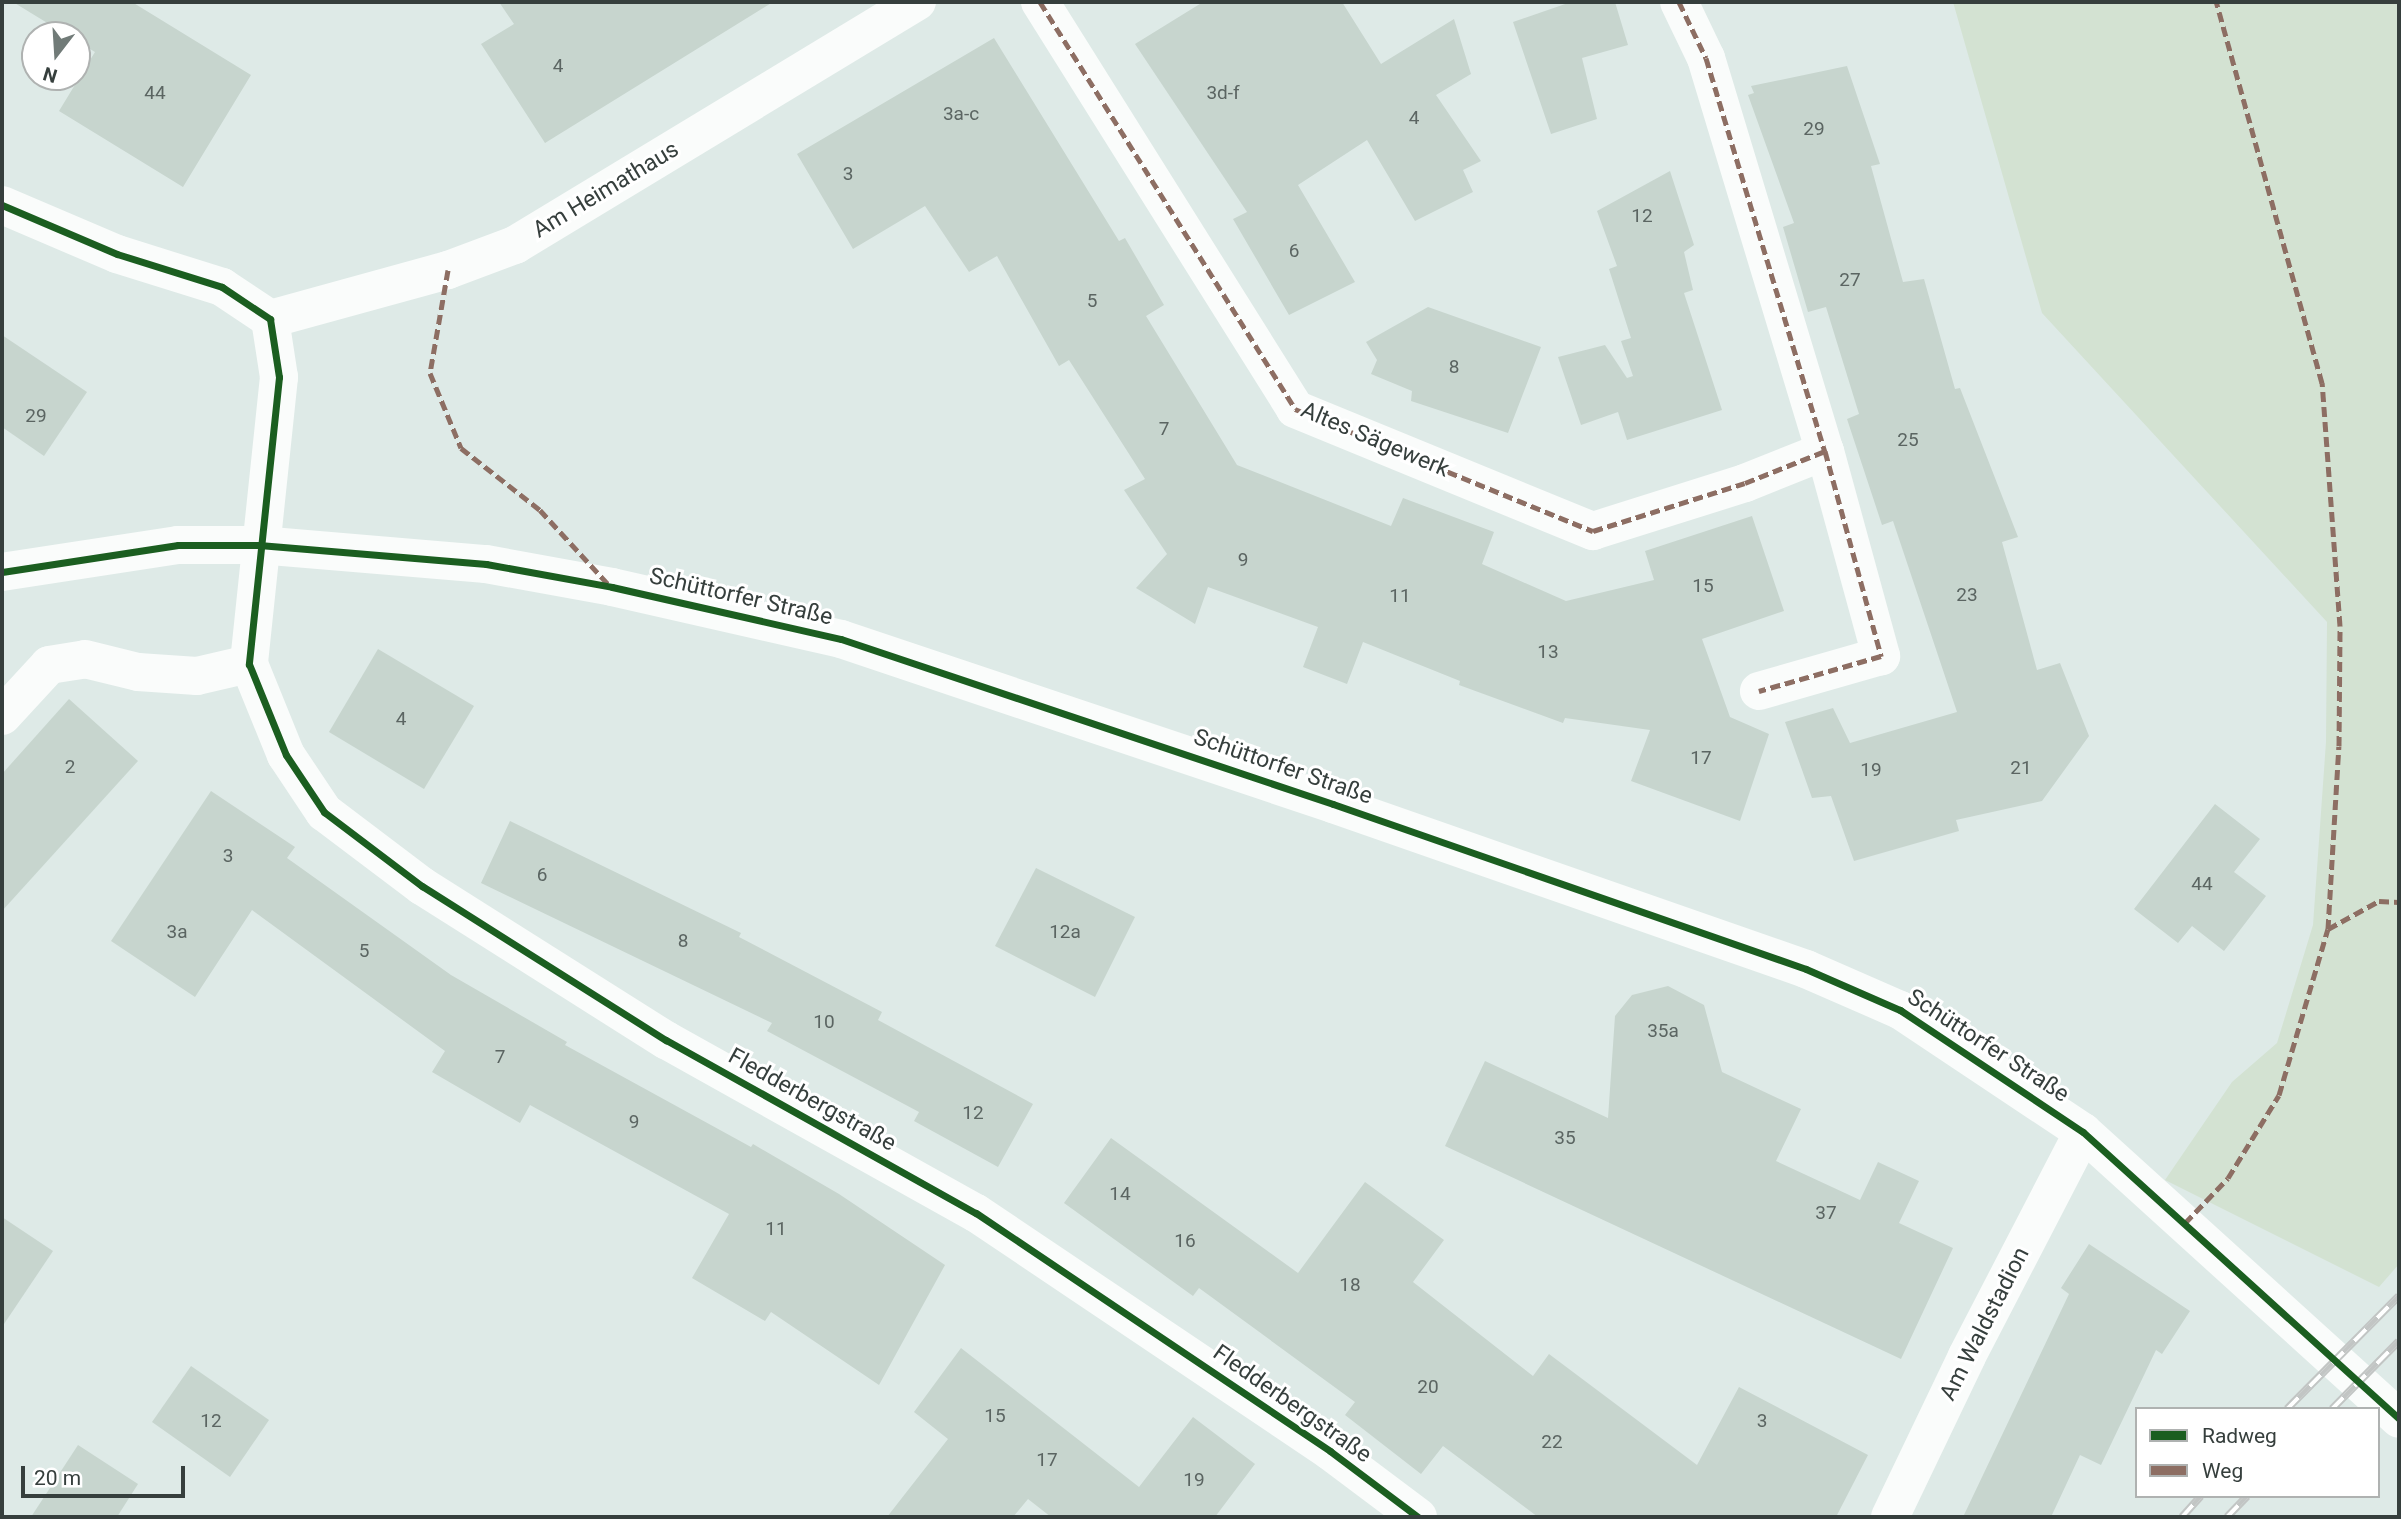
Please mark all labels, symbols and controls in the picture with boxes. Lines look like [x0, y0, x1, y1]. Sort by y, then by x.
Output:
north arrow [21, 21, 91, 91]
house number: 4 [553, 55, 563, 77]
text: N [41, 62, 60, 88]
house number: 44 [144, 82, 166, 104]
house number: 3d-f [1206, 82, 1240, 104]
house number: 3a-c [943, 103, 979, 125]
house number: 4 [1409, 107, 1419, 129]
house number: 29 [1803, 118, 1825, 140]
street label: Am Heimathaus [528, 136, 684, 244]
house number: 3 [843, 163, 853, 185]
house number: 12 [1631, 205, 1653, 227]
house number: 6 [1289, 240, 1299, 262]
house number: 27 [1839, 269, 1861, 291]
house number: 5 [1087, 290, 1097, 312]
house number: 8 [1449, 356, 1459, 378]
street label: Altes Sägewerk [1297, 396, 1453, 484]
house number: 29 [25, 405, 47, 427]
house number: 7 [1159, 418, 1169, 440]
house number: 25 [1897, 429, 1919, 451]
house number: 9 [1238, 549, 1248, 571]
street label: Schüttorfer Straße [647, 562, 835, 632]
house number: 15 [1692, 575, 1714, 597]
house number: 23 [1956, 584, 1978, 606]
house number: 11 [1389, 585, 1411, 607]
house number: 13 [1537, 641, 1559, 663]
house number: 4 [396, 708, 406, 730]
street label: Schüttorfer Straße [1190, 723, 1376, 811]
house number: 17 [1690, 747, 1712, 769]
house number: 2 [65, 756, 75, 778]
house number: 21 [2010, 757, 2032, 779]
house number: 19 [1860, 759, 1882, 781]
house number: 3 [223, 845, 233, 867]
house number: 6 [537, 864, 547, 886]
house number: 44 [2191, 873, 2213, 895]
house number: 3a [166, 921, 188, 943]
house number: 12a [1049, 921, 1081, 943]
house number: 8 [678, 930, 688, 952]
house number: 5 [359, 940, 369, 962]
street label: Schüttorfer Straße [1902, 983, 2074, 1109]
house number: 10 [813, 1011, 835, 1033]
house number: 35a [1647, 1020, 1679, 1042]
street label: Fledderbergstraße [723, 1043, 901, 1157]
house number: 7 [495, 1046, 505, 1068]
house number: 12 [962, 1102, 984, 1124]
house number: 9 [629, 1111, 639, 1133]
house number: 35 [1554, 1127, 1576, 1149]
house number: 14 [1109, 1183, 1131, 1205]
house number: 37 [1815, 1202, 1837, 1224]
house number: 11 [765, 1218, 787, 1240]
house number: 16 [1174, 1230, 1196, 1252]
street label: Am Waldstadion [1935, 1243, 2035, 1405]
house number: 18 [1339, 1274, 1361, 1296]
street label: Fledderbergstraße [1207, 1339, 1377, 1469]
house number: 20 [1417, 1376, 1439, 1398]
house number: 15 [984, 1405, 1006, 1427]
legend [2135, 1407, 2380, 1498]
house number: 12 [200, 1410, 222, 1432]
house number: 3 [1757, 1410, 1767, 1432]
text: Radweg [2202, 1424, 2277, 1448]
house number: 22 [1541, 1431, 1563, 1453]
house number: 17 [1036, 1449, 1058, 1471]
scale bar [24, 1452, 189, 1496]
text: Weg [2202, 1459, 2243, 1483]
text: 20 m [34, 1466, 81, 1490]
house number: 19 [1183, 1469, 1205, 1491]

